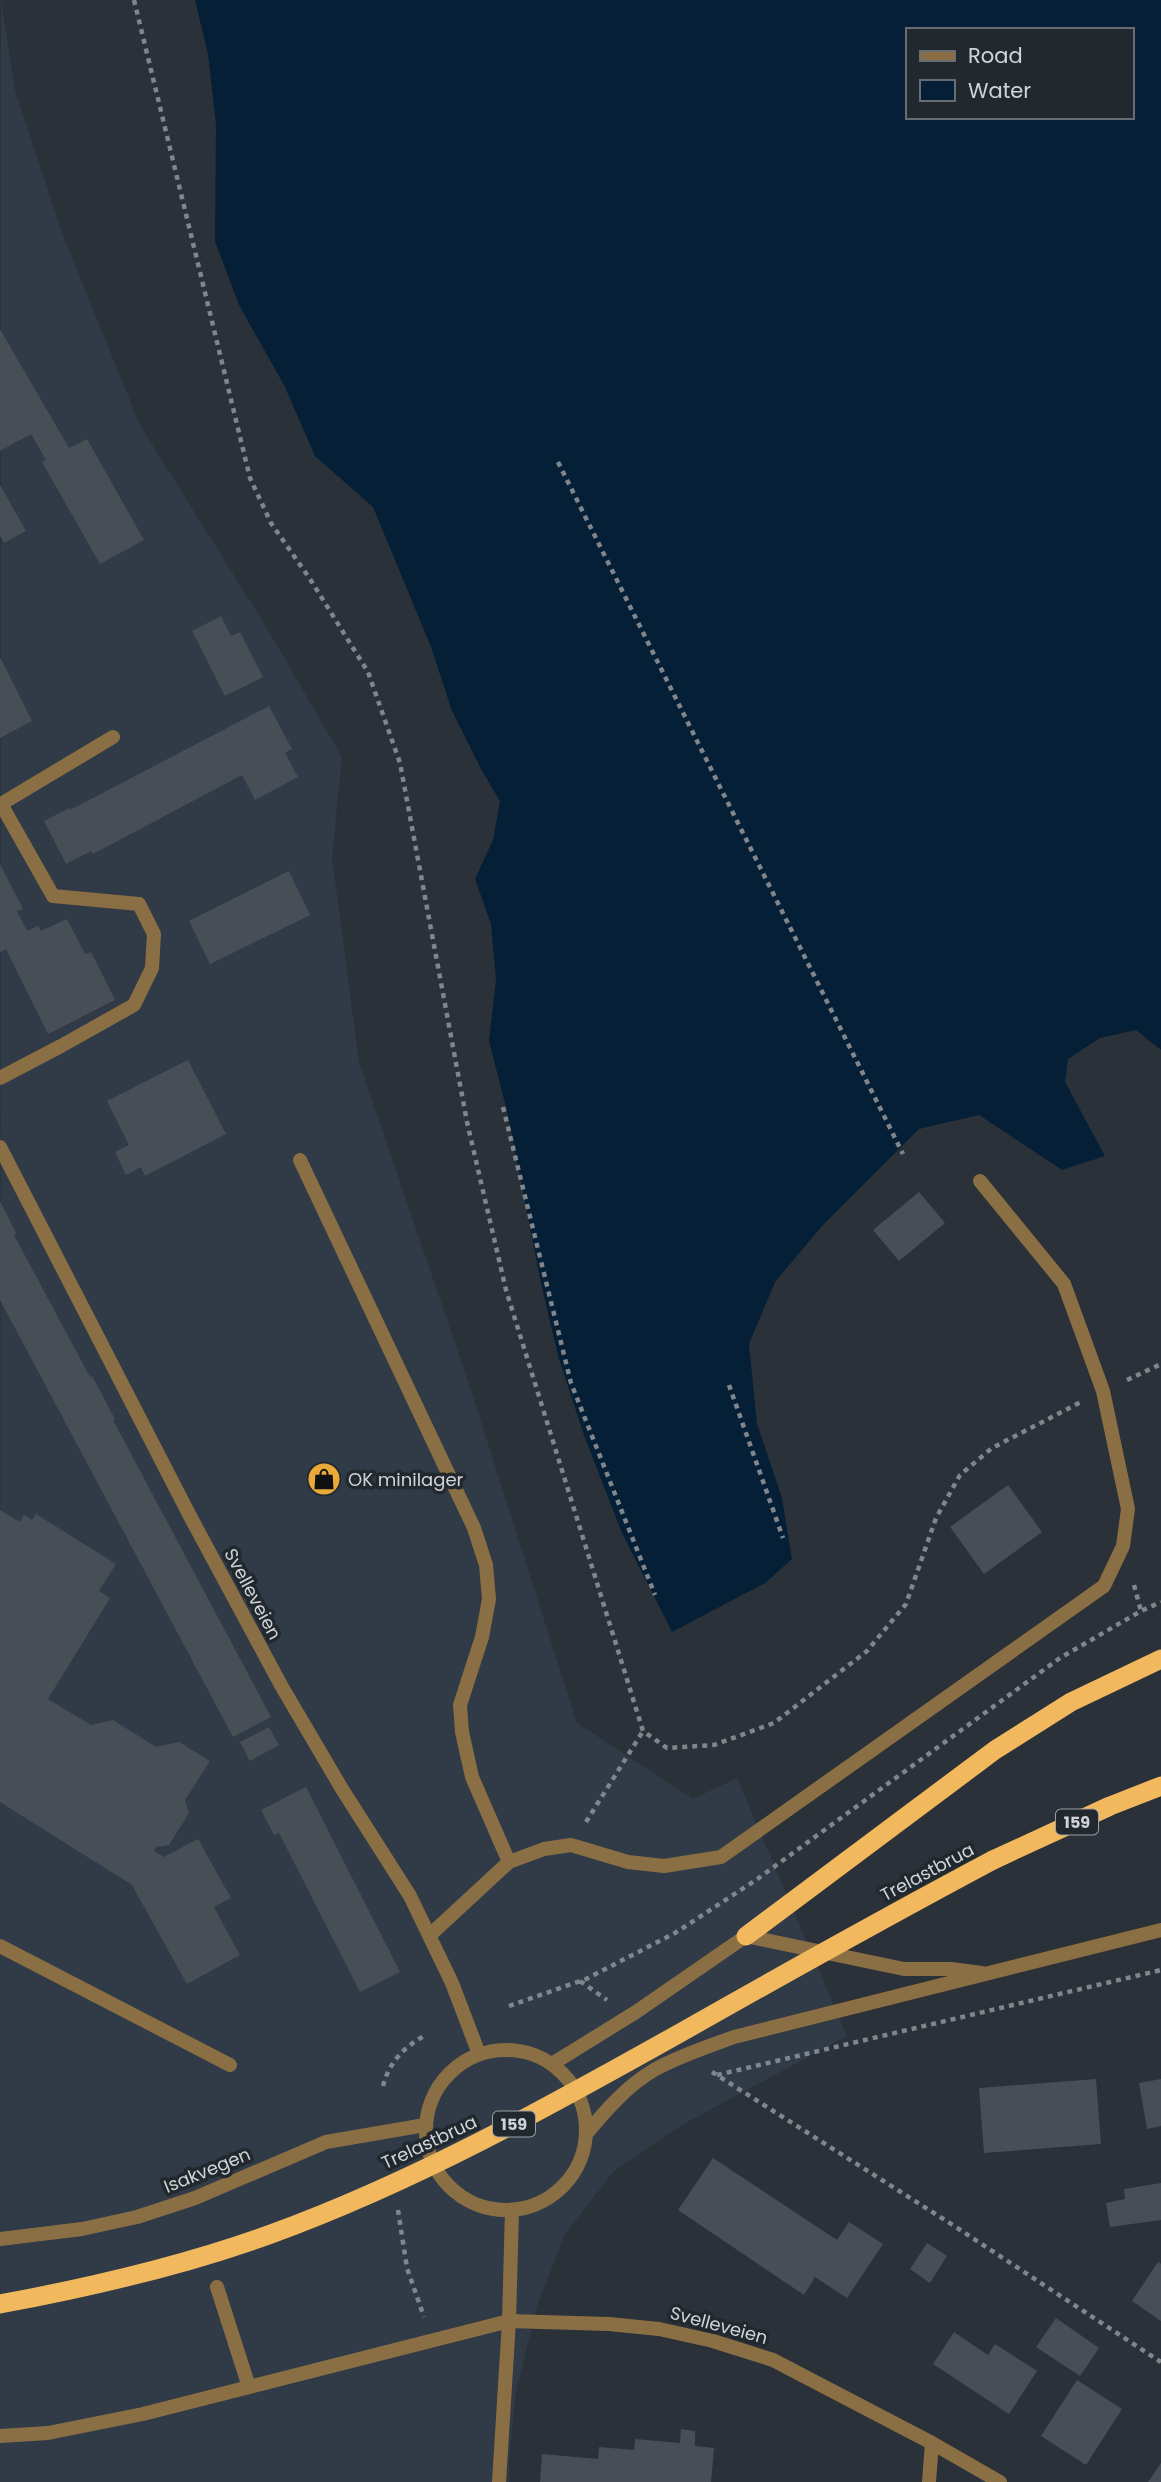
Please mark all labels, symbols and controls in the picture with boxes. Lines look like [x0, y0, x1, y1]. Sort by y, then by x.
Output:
legend [906, 28, 1133, 119]
text: Road [968, 41, 1023, 70]
text: Water [968, 76, 1031, 105]
shop icon: OK minilager [305, 1460, 343, 1498]
place label: OK minilager [348, 1467, 464, 1492]
street label: Svelleveien [218, 1544, 288, 1644]
road number: 159 [1056, 1810, 1098, 1834]
street label: Trelastbrua [876, 1837, 978, 1907]
street label: Trelastbrua [377, 2109, 481, 2175]
road number: 159 [493, 2112, 535, 2136]
street label: Isakvegen [160, 2141, 254, 2199]
street label: Svelleveien [667, 2300, 771, 2350]

